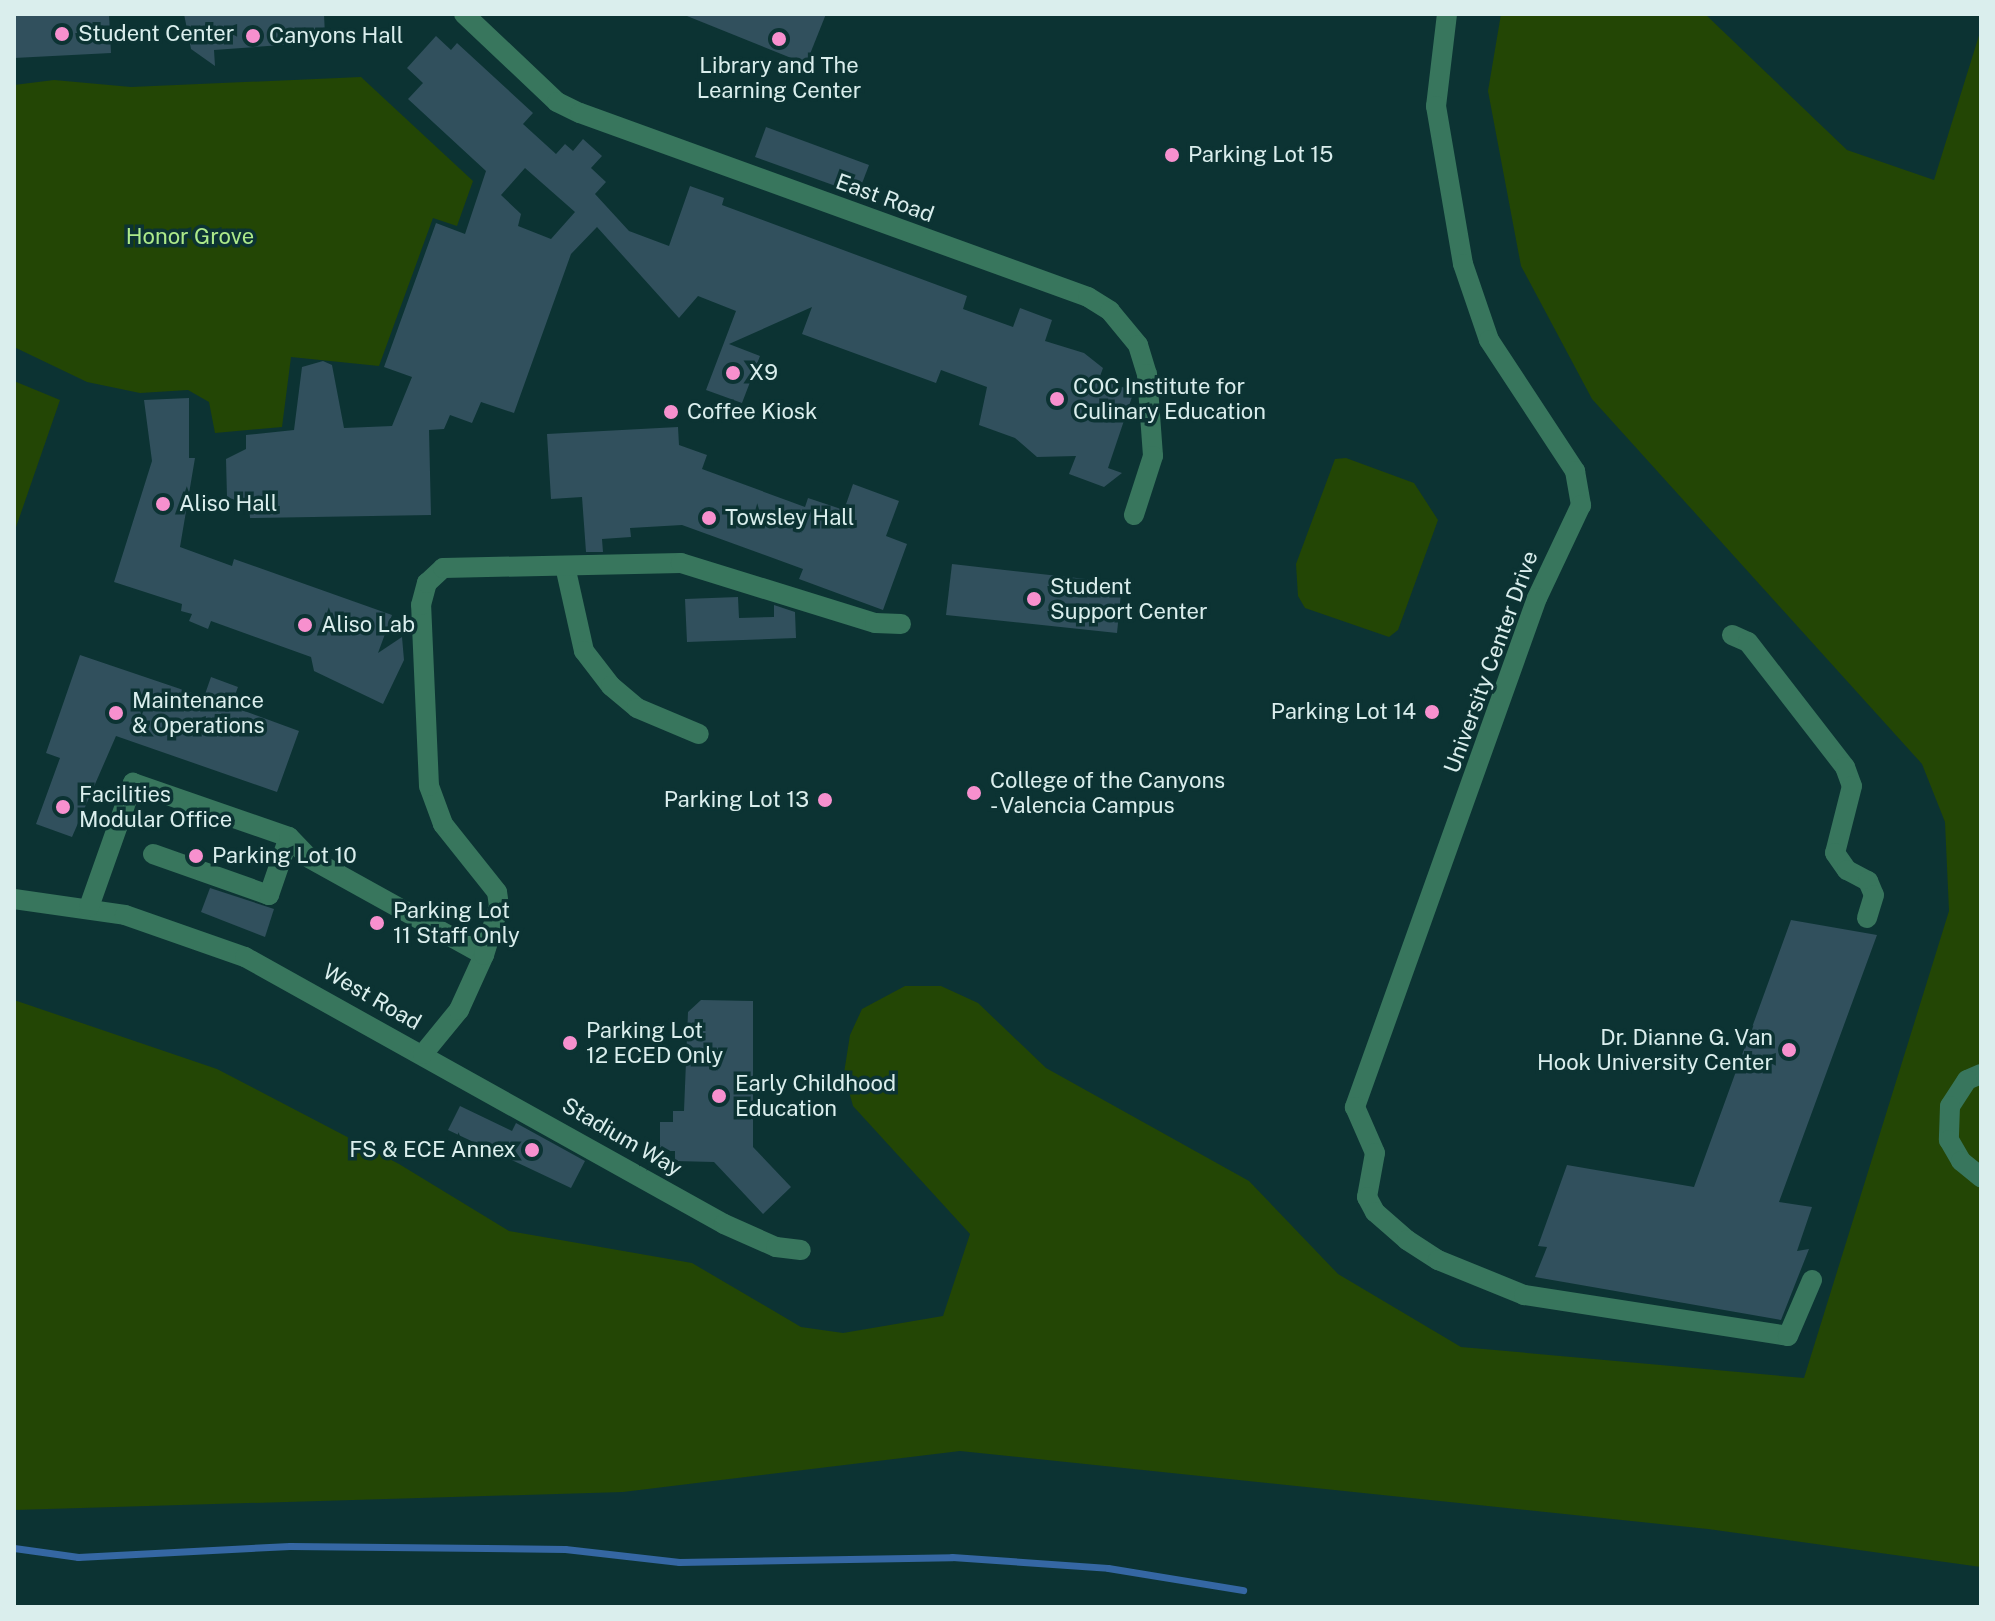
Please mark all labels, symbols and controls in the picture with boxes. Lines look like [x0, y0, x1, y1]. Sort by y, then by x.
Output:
place label: Student Center [78, 21, 234, 47]
place label: Canyons Hall [269, 23, 403, 49]
marker: Student Center [53, 25, 71, 43]
marker: Canyons Hall [244, 27, 262, 45]
marker: Library and The Learning Center [770, 30, 788, 48]
place label: Library and The Learning Center [697, 52, 861, 104]
place label: Parking Lot 15 [1188, 142, 1333, 168]
marker: Parking Lot 15 [1163, 146, 1181, 164]
street label: East Road [832, 168, 938, 228]
park label: Honor Grove [126, 224, 254, 250]
place label: X9 [749, 360, 778, 386]
marker: X9 [724, 364, 742, 382]
place label: COC Institute for Culinary Education [1073, 373, 1266, 424]
marker: COC Institute for Culinary Education [1048, 390, 1066, 408]
place label: Coffee Kiosk [687, 399, 817, 425]
marker: Coffee Kiosk [662, 403, 680, 421]
place label: Aliso Hall [179, 491, 277, 517]
marker: Aliso Hall [154, 495, 172, 513]
place label: Towsley Hall [725, 505, 854, 531]
marker: Towsley Hall [700, 509, 718, 527]
street label: University Center Drive [1438, 547, 1544, 777]
place label: Student Support Center [1050, 573, 1208, 624]
marker: Student Support Center [1025, 590, 1043, 608]
place label: Aliso Lab [321, 612, 415, 638]
marker: Aliso Lab [296, 616, 314, 634]
place label: Maintenance & Operations [132, 687, 265, 738]
place label: Parking Lot 14 [1271, 699, 1416, 725]
marker: Parking Lot 14 [1423, 703, 1441, 721]
marker: Maintenance & Operations [107, 704, 125, 722]
place label: College of the Canyons - Valencia Campus [990, 767, 1226, 818]
place label: Facilities Modular Office [79, 781, 232, 832]
marker: College of the Canyons - Valencia Campus [965, 784, 983, 802]
place label: Parking Lot 13 [664, 787, 809, 813]
marker: Parking Lot 13 [816, 791, 834, 809]
marker: Facilities Modular Office [54, 798, 72, 816]
place label: Parking Lot 10 [212, 843, 357, 869]
marker: Parking Lot 10 [187, 847, 205, 865]
place label: Parking Lot 11 Staff Only [393, 897, 520, 948]
marker: Parking Lot 11 Staff Only [368, 914, 386, 932]
street label: West Road [318, 958, 426, 1036]
place label: Parking Lot 12 ECED Only [586, 1017, 723, 1068]
place label: Dr. Dianne G. Van Hook University Center [1537, 1024, 1773, 1076]
marker: Parking Lot 12 ECED Only [561, 1034, 579, 1052]
marker: Dr. Dianne G. Van Hook University Center [1780, 1041, 1798, 1059]
place label: Early Childhood Education [735, 1070, 896, 1122]
marker: Early Childhood Education [710, 1087, 728, 1105]
street label: Stadium Way [557, 1092, 687, 1182]
place label: FS & ECE Annex [349, 1137, 516, 1163]
marker: FS & ECE Annex [523, 1141, 541, 1159]

